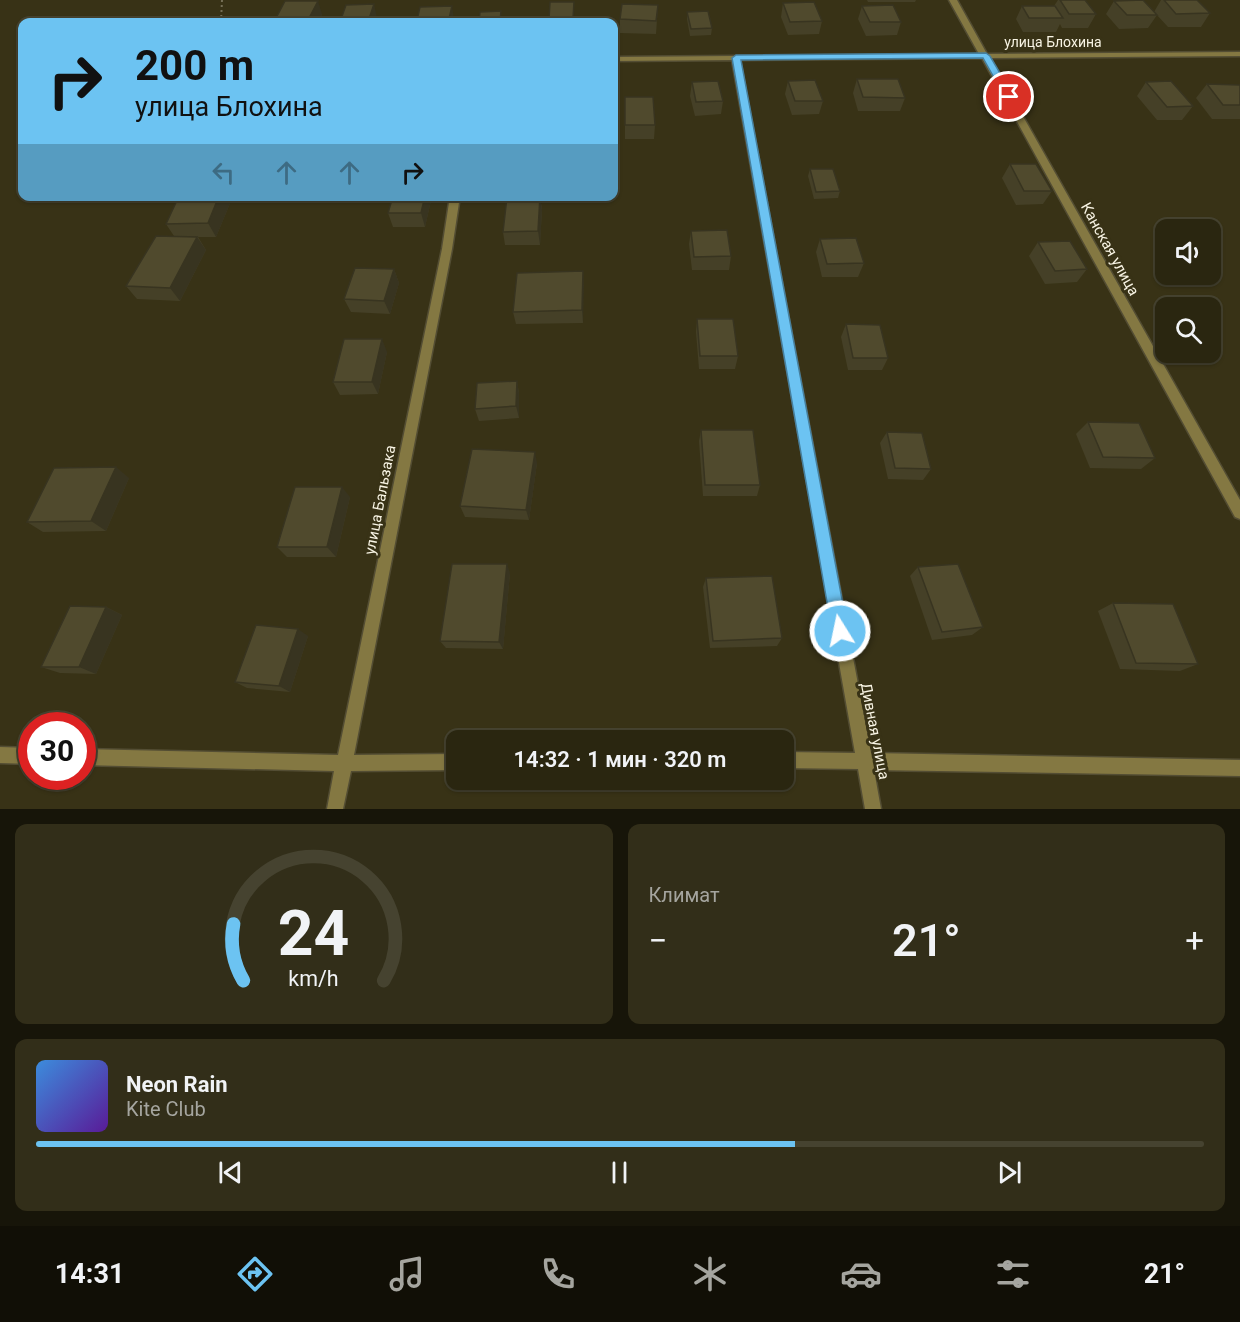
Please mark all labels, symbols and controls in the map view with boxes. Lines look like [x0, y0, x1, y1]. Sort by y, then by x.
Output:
street label: улица Блохина [1004, 34, 1102, 50]
text: 200 m [135, 41, 254, 90]
icon: right [36, 42, 114, 120]
pin [983, 71, 1034, 122]
icon: arrive [992, 80, 1025, 113]
text: улица Блохина [135, 91, 323, 123]
icon: left [207, 156, 240, 189]
icon: ahead [270, 156, 303, 189]
icon: ahead [333, 156, 366, 189]
icon: right [396, 156, 429, 189]
street label: Канская улица [1077, 199, 1143, 299]
map controls [1155, 219, 1221, 363]
button: sound [1155, 219, 1221, 285]
button: search [1155, 297, 1221, 363]
street label: улица Бальзака [361, 444, 399, 556]
position arrow [808, 599, 872, 663]
street label: Дивная улица [857, 681, 893, 781]
speed limit sign: 30 [18, 712, 96, 790]
text: 14:32 · 1 мин · 320 m [514, 747, 726, 772]
text: Климат [649, 883, 720, 907]
text: 24 [278, 897, 350, 970]
text: 21° [892, 914, 961, 967]
text: − [649, 921, 667, 960]
text: + [1185, 921, 1204, 960]
text: km/h [289, 966, 339, 991]
text: Neon Rain [126, 1072, 228, 1097]
text: Kite Club [126, 1097, 206, 1121]
icon: previous [214, 1156, 247, 1189]
icon: pause [603, 1156, 636, 1189]
icon: next [993, 1156, 1026, 1189]
icon: directions [234, 1253, 276, 1295]
icon: music [386, 1253, 428, 1295]
icon: phone [537, 1253, 579, 1295]
icon: climate [689, 1253, 731, 1295]
icon: car [840, 1253, 882, 1295]
icon: filters [992, 1253, 1034, 1295]
text: 14:31 [55, 1258, 124, 1290]
text: 21° [1144, 1258, 1185, 1290]

